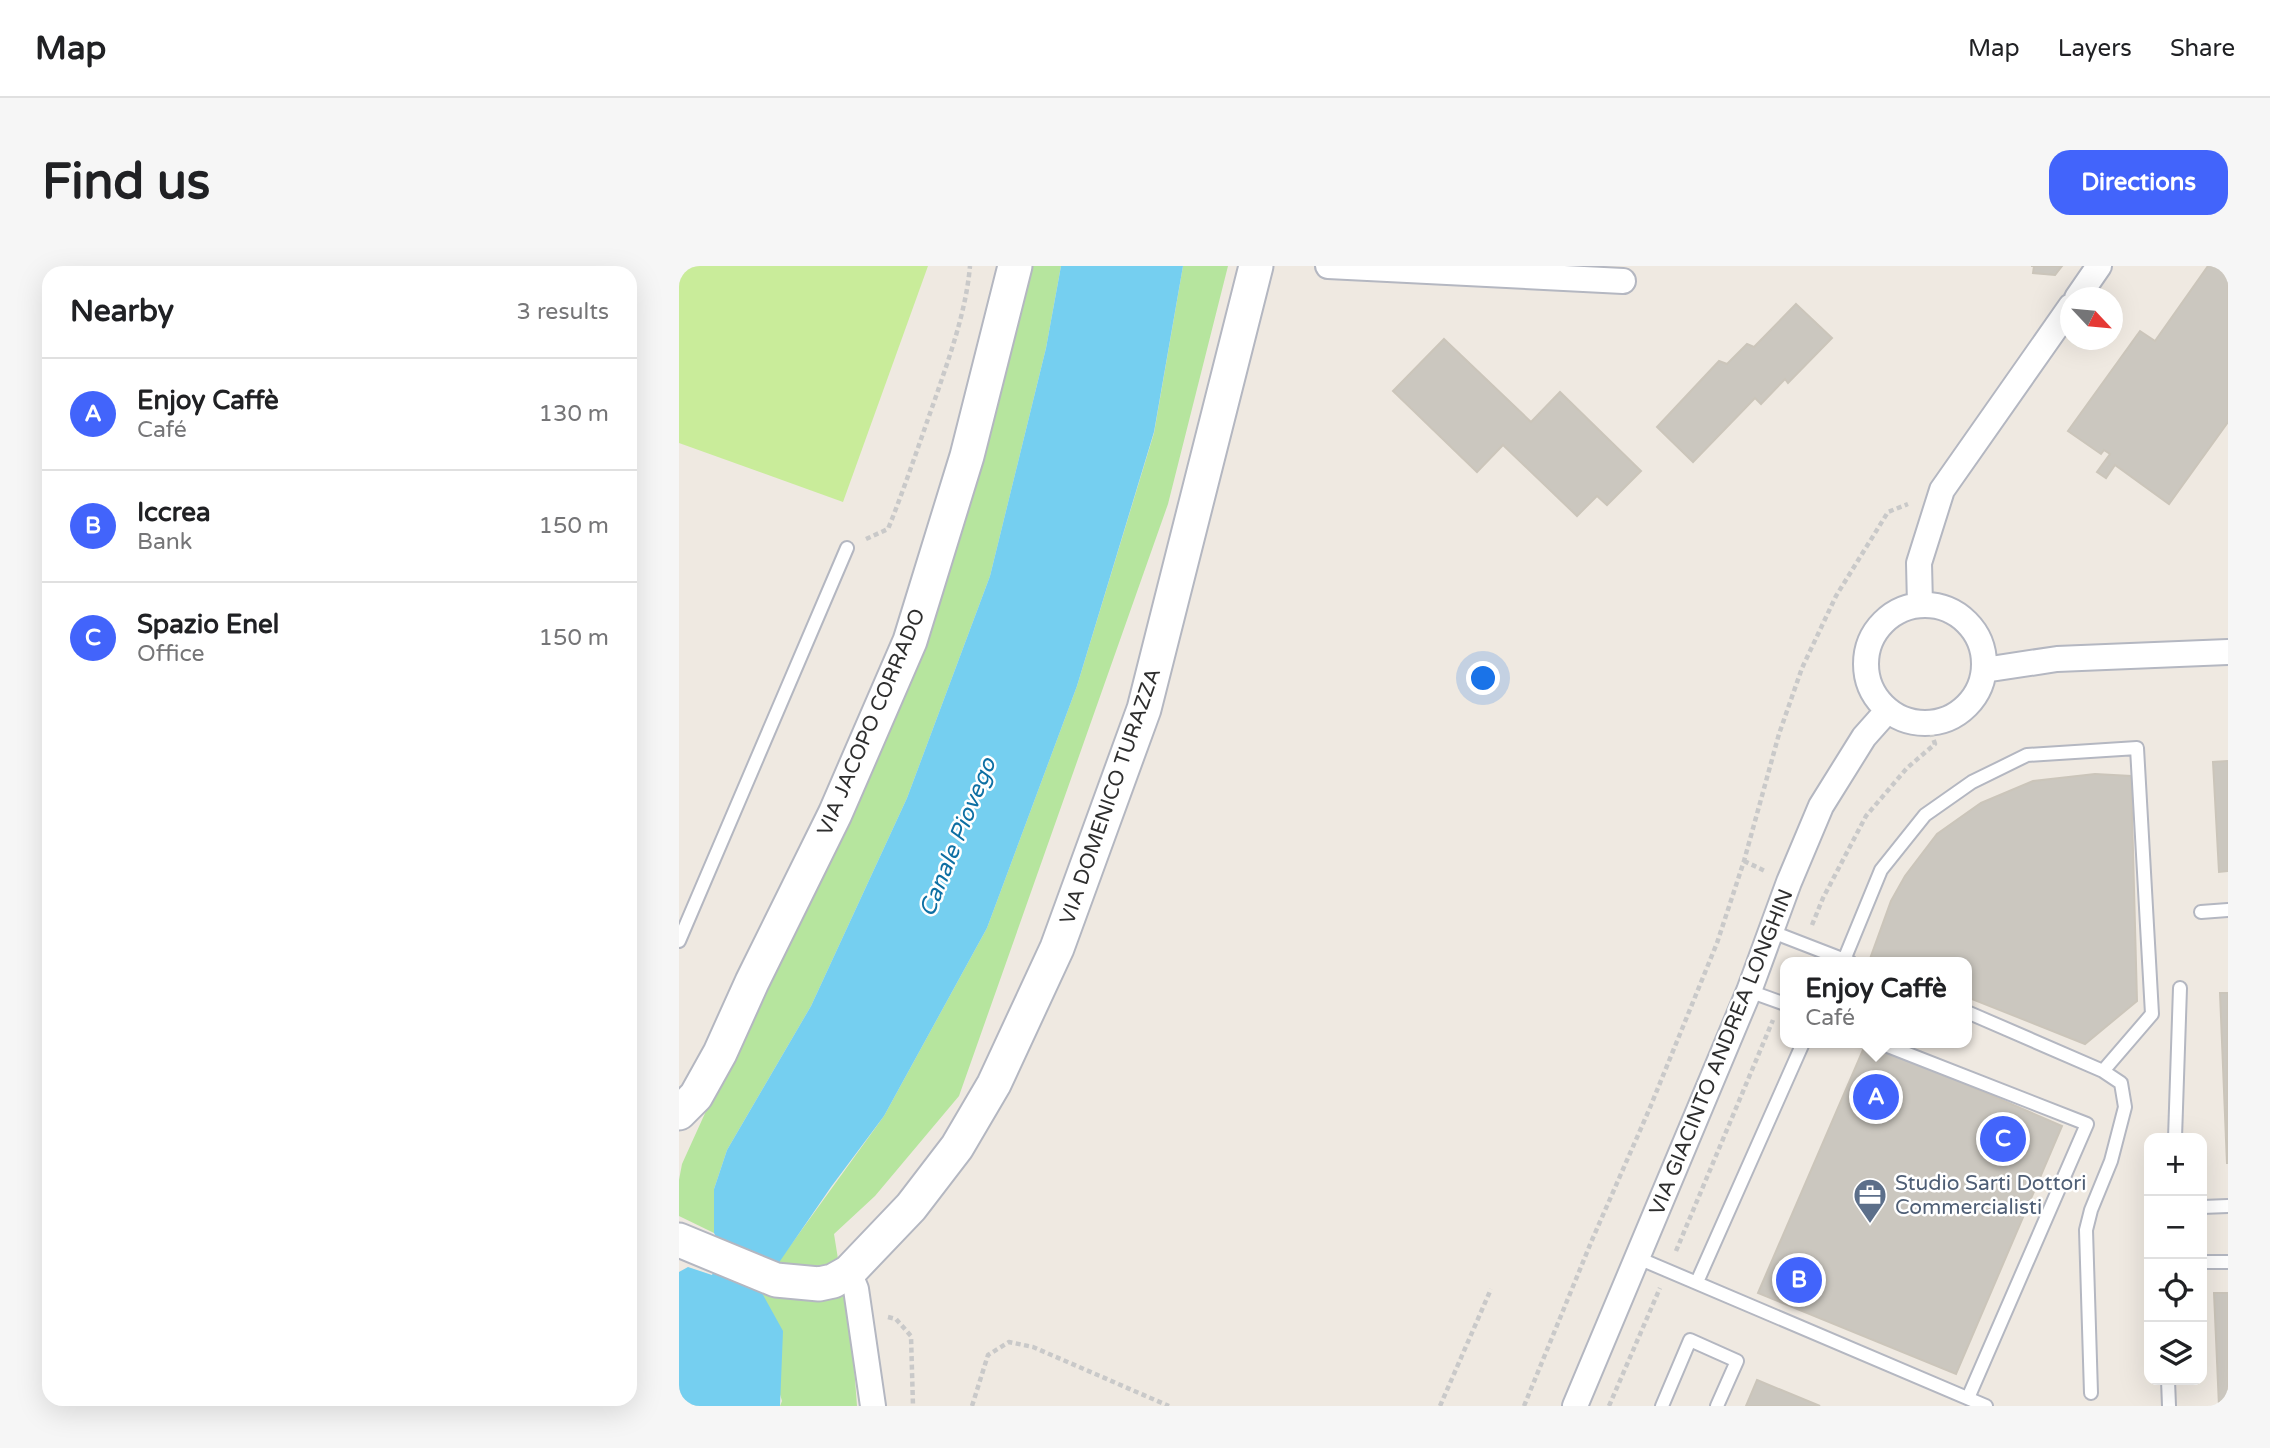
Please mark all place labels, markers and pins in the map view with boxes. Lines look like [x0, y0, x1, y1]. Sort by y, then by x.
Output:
pin: A [1853, 1071, 1899, 1123]
pin: C [1980, 1113, 2026, 1165]
place label: Studio Sarti Dottori Commercialisti [1895, 1171, 2086, 1220]
office icon: Studio Sarti Dottori Commercialisti [1851, 1176, 1889, 1225]
pin: B [1776, 1254, 1822, 1306]

